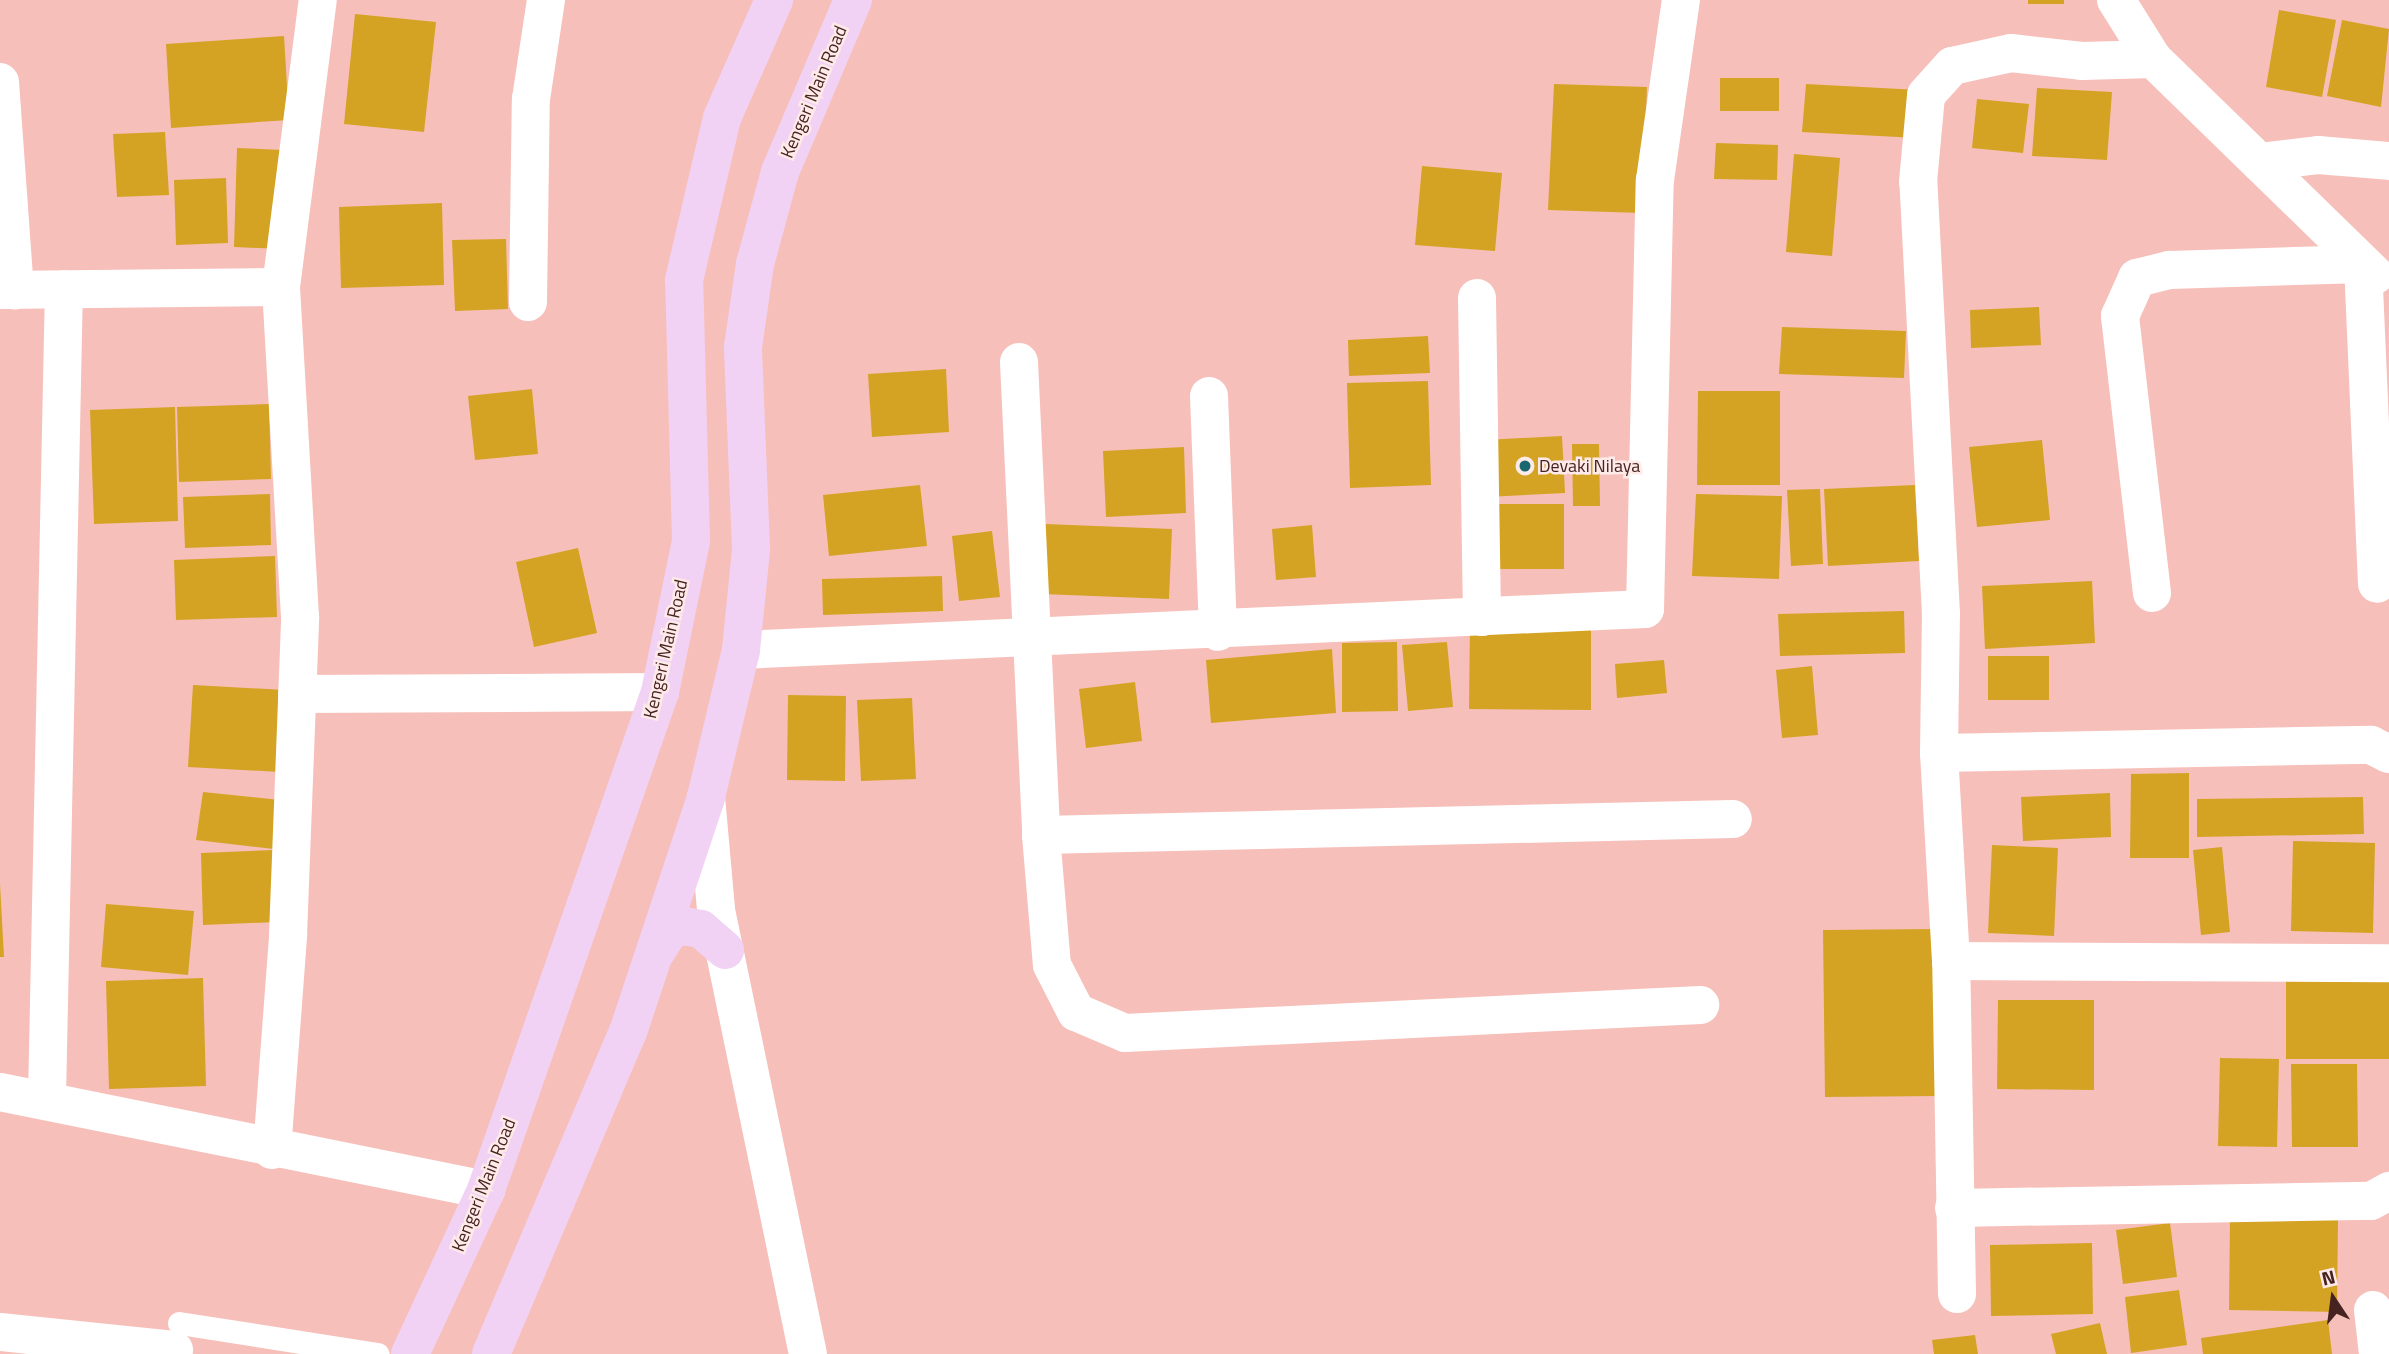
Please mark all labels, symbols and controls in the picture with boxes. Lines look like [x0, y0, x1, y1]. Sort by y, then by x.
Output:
street label: Kengeri Main Road [776, 22, 852, 162]
place label: Devaki Nilaya [1539, 455, 1640, 477]
marker: Devaki Nilaya [1517, 458, 1533, 474]
street label: Kengeri Main Road [640, 577, 692, 721]
street label: Kengeri Main Road [447, 1115, 521, 1255]
text: N [2318, 1261, 2338, 1293]
north arrow [2298, 1263, 2368, 1333]

